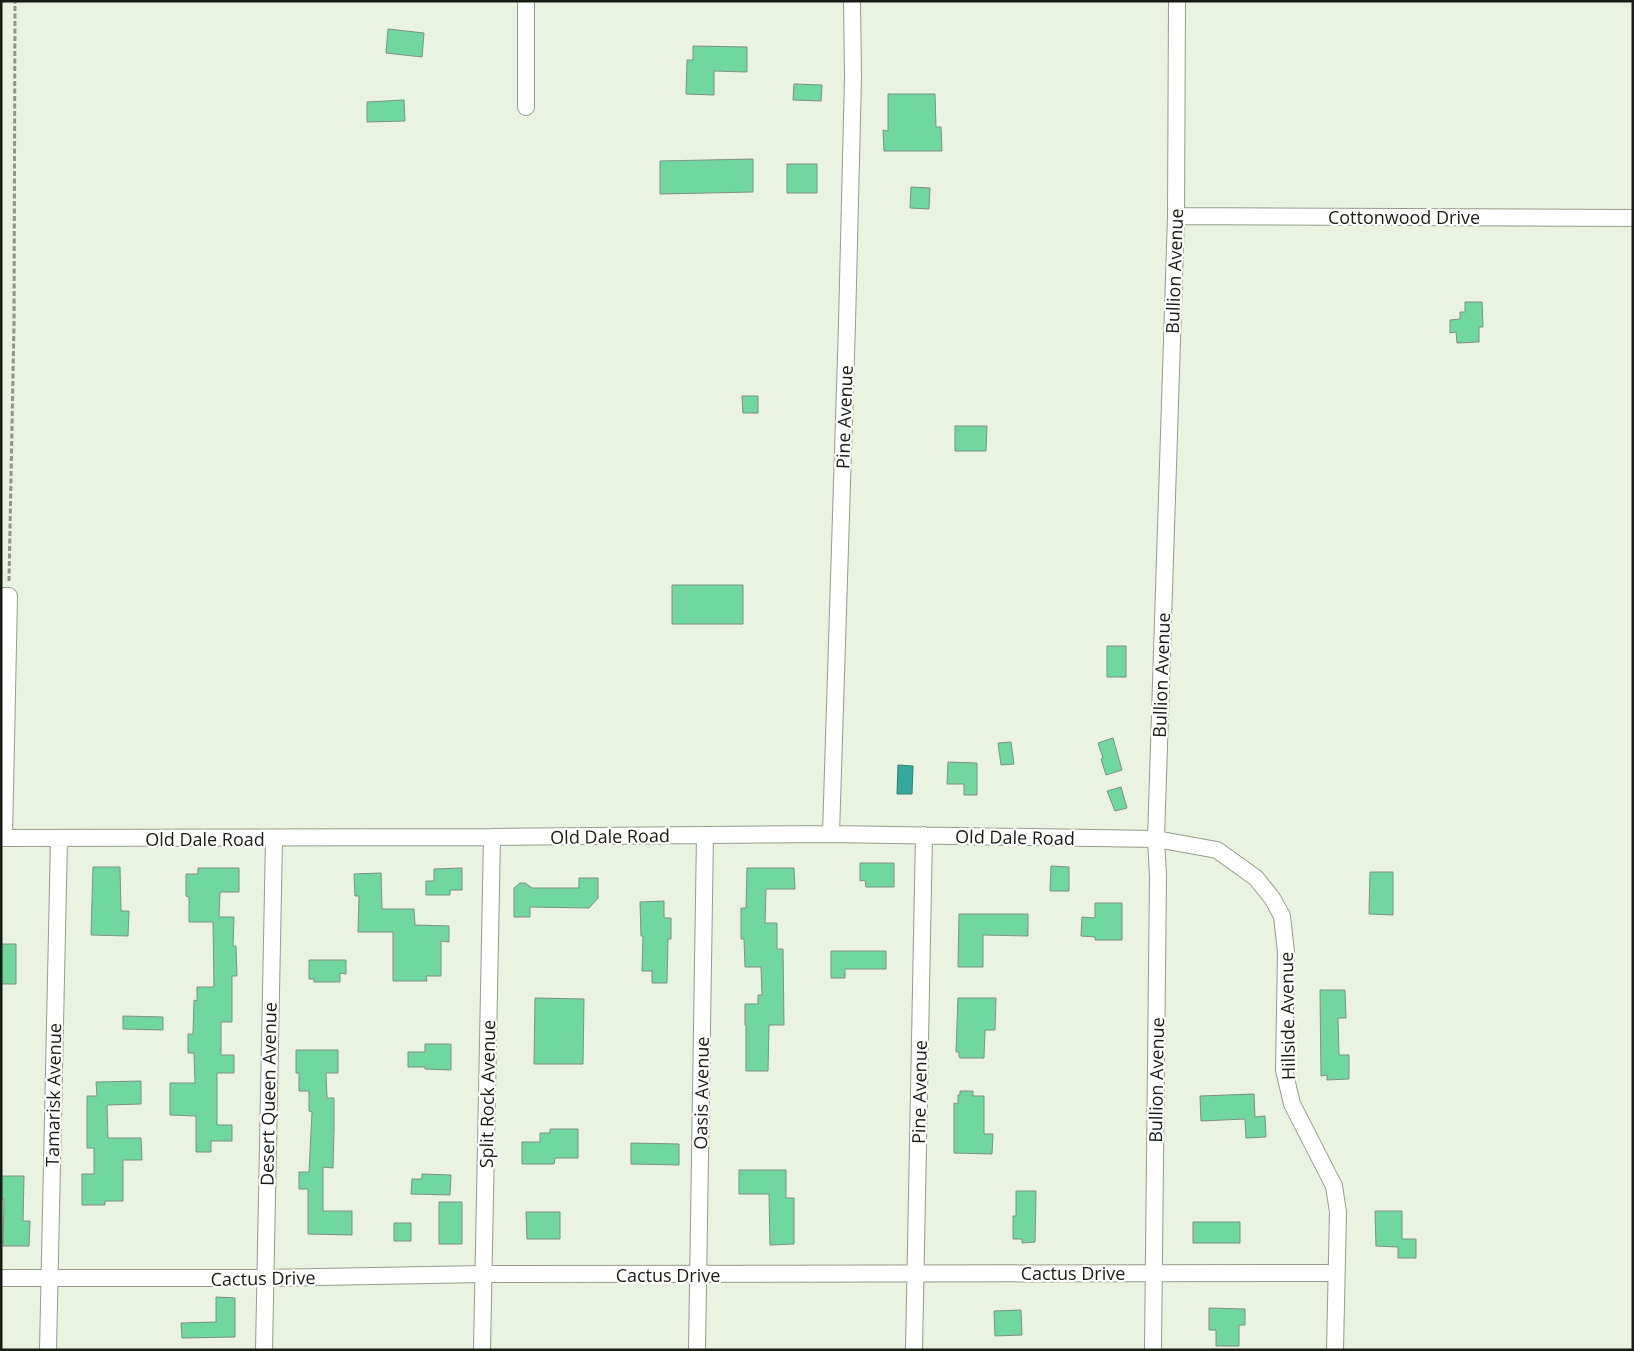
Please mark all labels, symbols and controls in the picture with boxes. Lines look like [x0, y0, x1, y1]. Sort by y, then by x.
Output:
street label: Cottonwood Drive [1328, 205, 1480, 229]
street label: Bullion Avenue [1160, 208, 1188, 334]
street label: Pine Avenue [830, 365, 858, 469]
street label: Bullion Avenue [1147, 612, 1175, 738]
street label: Old Dale Road [550, 823, 670, 849]
street label: Old Dale Road [955, 824, 1075, 850]
street label: Old Dale Road [145, 827, 265, 851]
street label: Hillside Avenue [1274, 952, 1300, 1080]
street label: Desert Queen Avenue [254, 1002, 282, 1186]
street label: Bullion Avenue [1143, 1017, 1169, 1143]
street label: Split Rock Avenue [474, 1020, 500, 1168]
street label: Tamarisk Avenue [40, 1023, 66, 1167]
street label: Oasis Avenue [688, 1036, 714, 1150]
street label: Pine Avenue [906, 1040, 932, 1144]
street label: Cactus Drive [1021, 1261, 1125, 1285]
street label: Cactus Drive [616, 1263, 720, 1287]
street label: Cactus Drive [210, 1265, 316, 1291]

